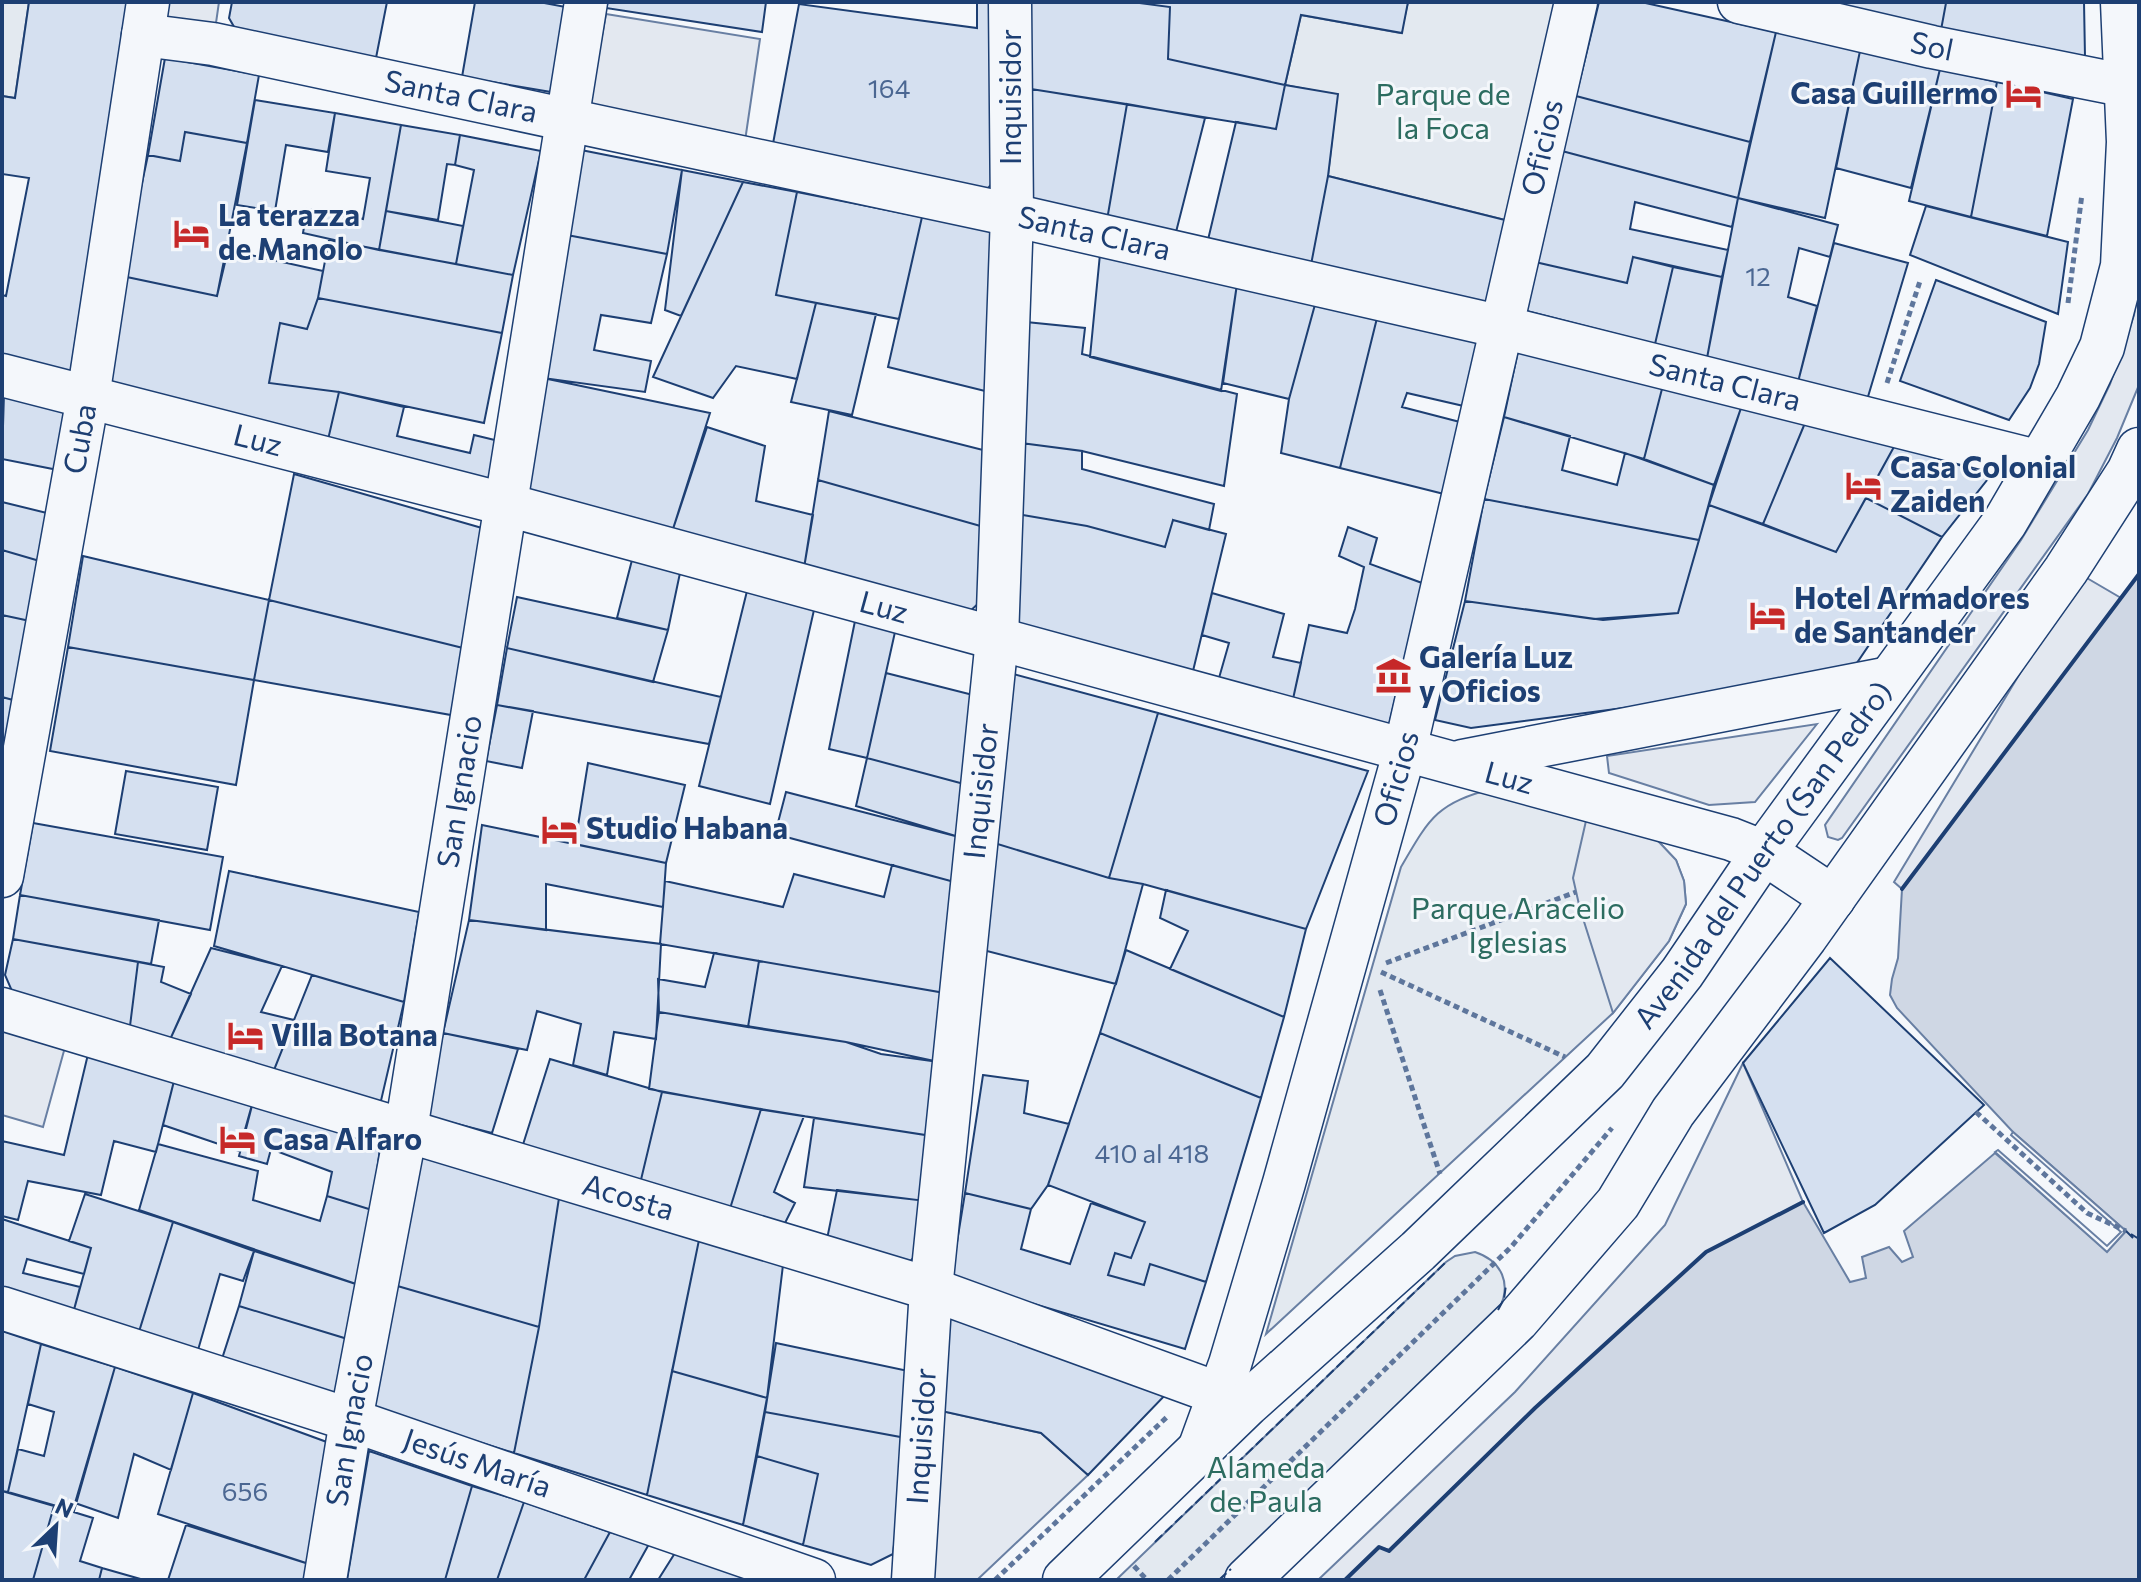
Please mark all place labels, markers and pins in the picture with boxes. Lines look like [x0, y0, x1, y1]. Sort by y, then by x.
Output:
place label: Casa Guillermo [1790, 73, 1998, 110]
hotel icon: Casa Guillermo [2005, 75, 2043, 113]
place label: La terazza de Manolo [218, 195, 363, 266]
hotel icon: La terazza de Manolo [173, 214, 211, 252]
place label: Casa Colonial Zaiden [1890, 447, 2076, 518]
hotel icon: Casa Colonial Zaiden [1845, 466, 1883, 504]
place label: Hotel Armadores de Santander [1794, 578, 2030, 649]
hotel icon: Hotel Armadores de Santander [1749, 597, 1787, 635]
place label: Galería Luz y Oficios [1419, 637, 1573, 708]
museum icon: Galería Luz y Oficios [1374, 656, 1412, 694]
place label: Studio Habana [586, 808, 788, 845]
hotel icon: Studio Habana [541, 810, 579, 848]
place label: Villa Botana [271, 1015, 438, 1052]
hotel icon: Villa Botana [226, 1017, 264, 1055]
place label: Casa Alfaro [263, 1119, 422, 1156]
hotel icon: Casa Alfaro [218, 1121, 256, 1159]

